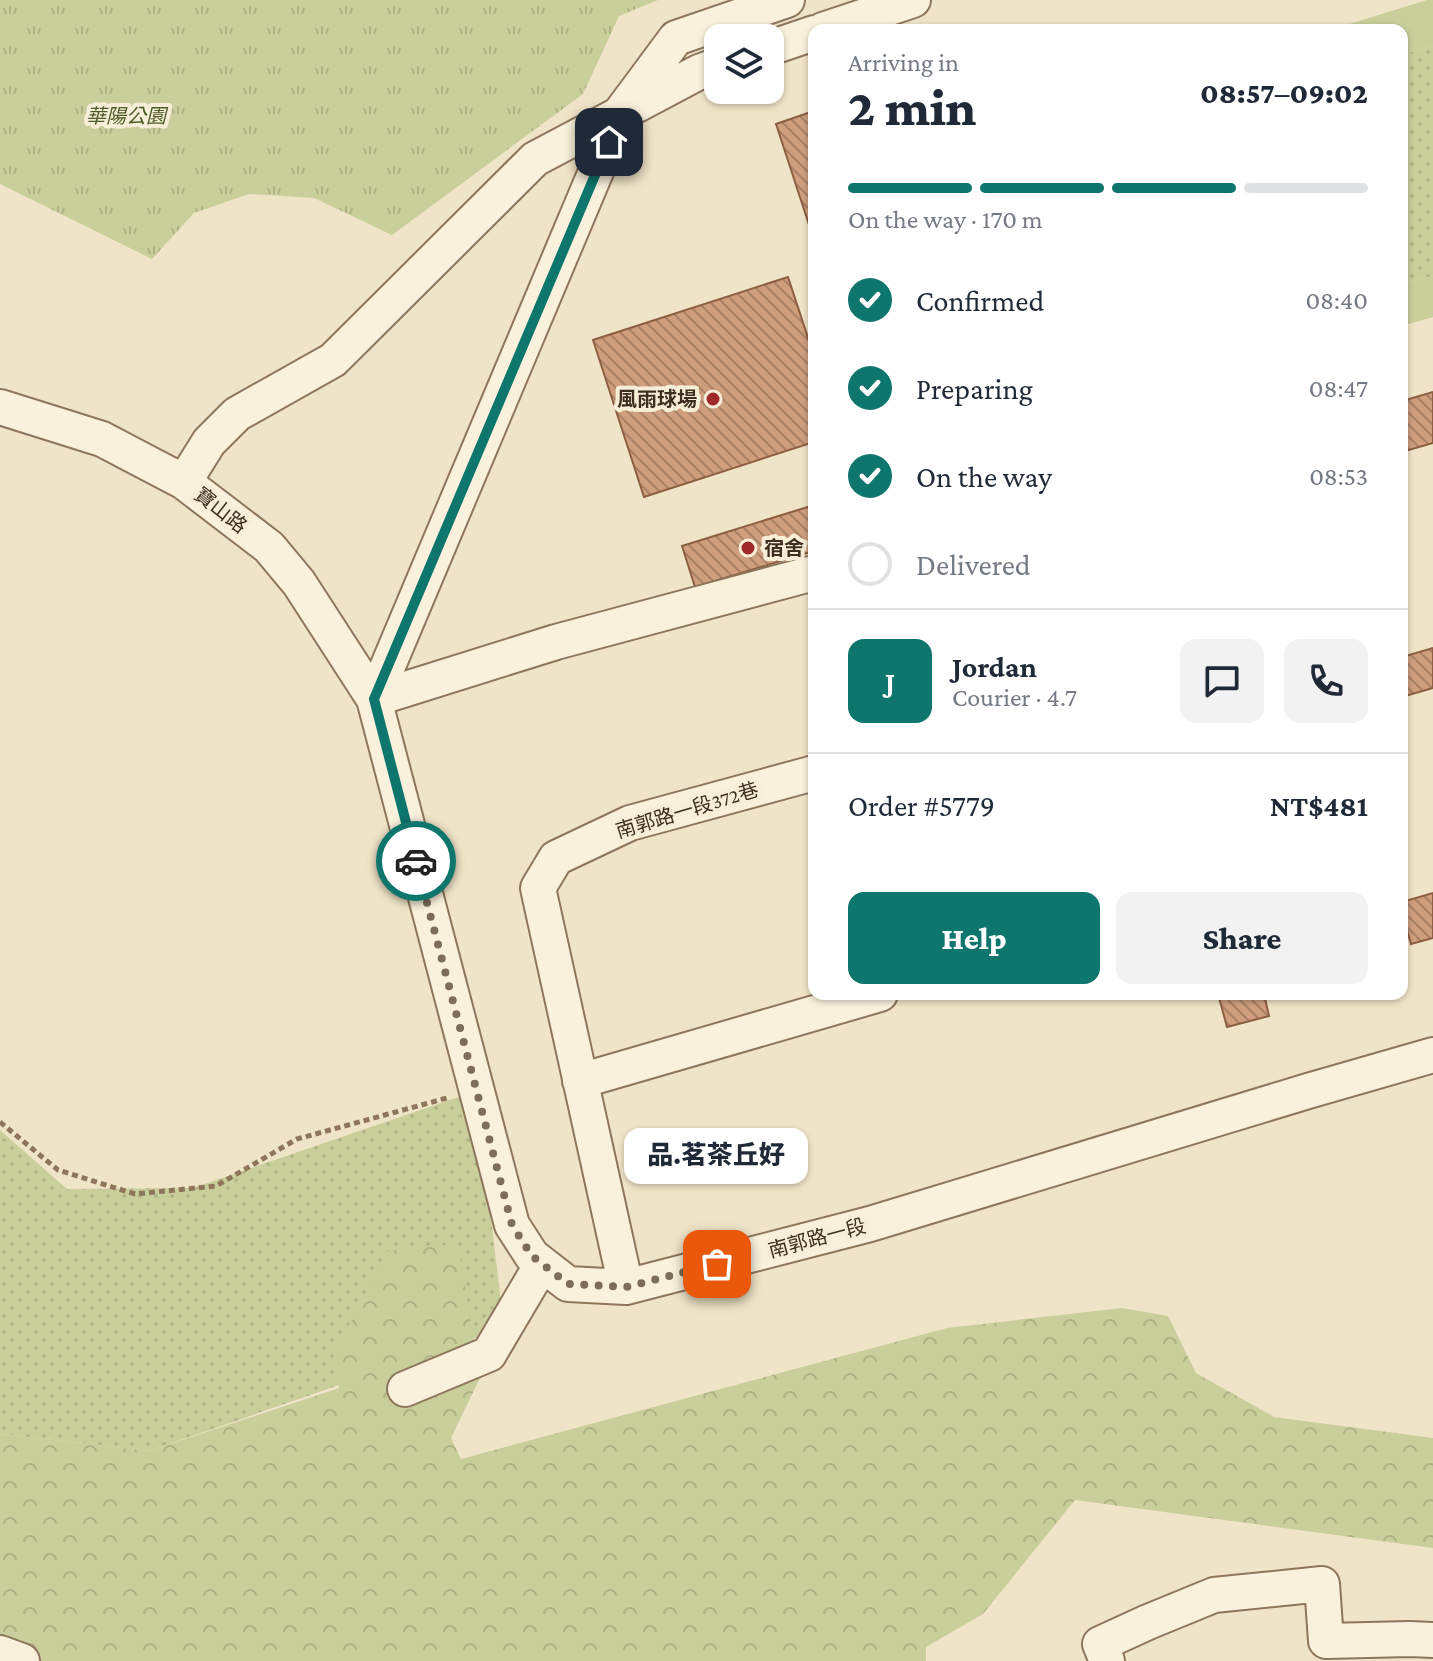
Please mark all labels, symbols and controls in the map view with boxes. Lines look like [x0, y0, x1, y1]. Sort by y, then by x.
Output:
map controls [704, 24, 784, 104]
button: layers [704, 24, 784, 104]
text: Arriving in [848, 48, 959, 77]
text: 08:57–09:02 [1200, 76, 1368, 109]
text: 2 min [848, 78, 976, 136]
park label: 華陽公園 [86, 105, 169, 127]
pin [575, 108, 643, 176]
icon: home [587, 120, 631, 164]
text: On the way · 170 m [848, 205, 1043, 234]
icon: check [848, 278, 892, 322]
text: Confirmed [916, 284, 1044, 317]
text: 08:40 [1305, 286, 1368, 315]
icon: check [848, 366, 892, 410]
text: Preparing [916, 372, 1033, 405]
text: 08:47 [1309, 374, 1368, 403]
place label: 風雨球場 [617, 388, 697, 410]
marker: 風雨球場 [704, 390, 722, 408]
icon: check [848, 454, 892, 498]
text: On the way [916, 460, 1052, 493]
text: 08:53 [1309, 462, 1368, 491]
street label: 寶山路 [191, 483, 251, 537]
place label: 宿舍 [764, 537, 804, 559]
marker: 宿舍 [739, 539, 757, 557]
text: Delivered [916, 548, 1031, 581]
button: chat [1180, 639, 1264, 723]
button: phone [1284, 639, 1368, 723]
text: Jordan [952, 650, 1037, 683]
text: J [885, 665, 895, 698]
text: Courier · 4.7 [952, 683, 1077, 712]
street label: 南郭路一段372巷 [613, 778, 761, 842]
text: Order #5779 [848, 789, 995, 822]
text: NT$481 [1270, 789, 1368, 822]
courier [376, 821, 456, 901]
icon: car [394, 839, 438, 883]
button: Help [848, 892, 1100, 984]
button: Share [1116, 892, 1368, 984]
callout: 品.茗茶丘好 [625, 1128, 809, 1184]
text: 品.茗茶丘好 [647, 1141, 785, 1170]
street label: 南郭路一段 [766, 1214, 868, 1262]
pin [683, 1230, 751, 1298]
icon: bag [695, 1242, 739, 1286]

